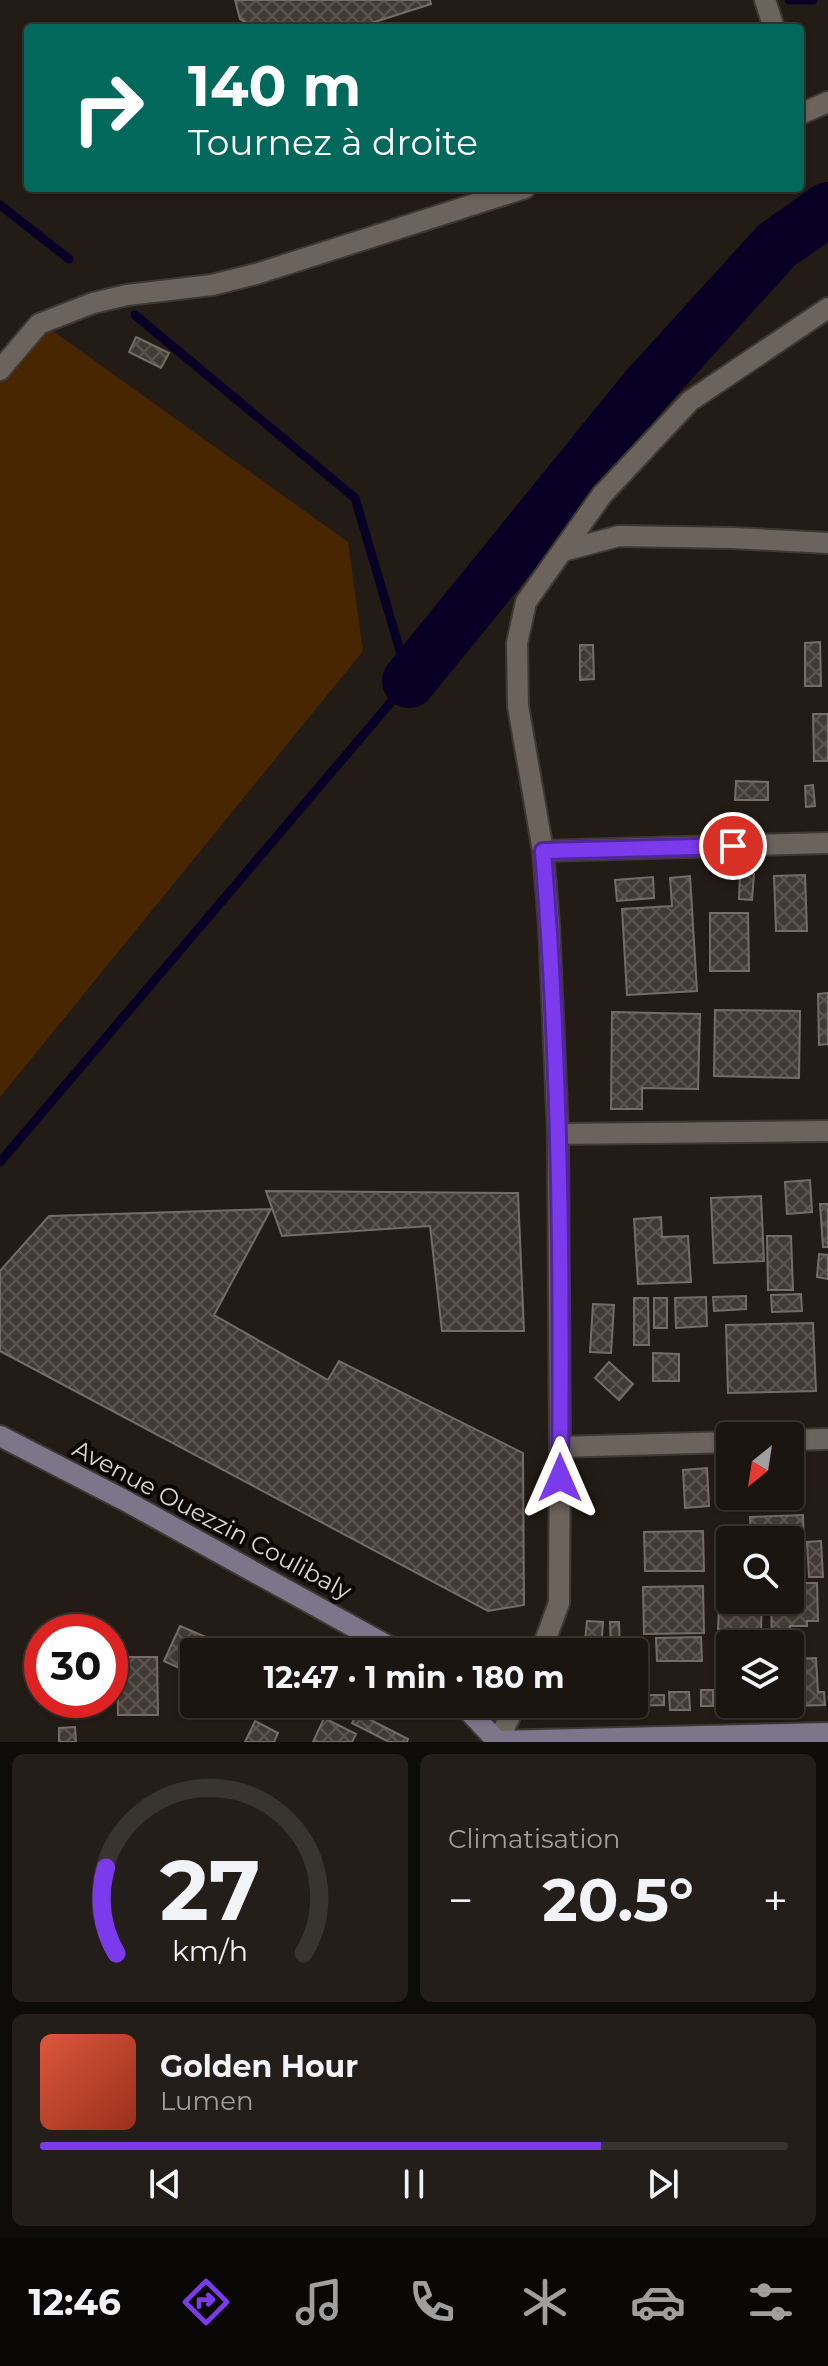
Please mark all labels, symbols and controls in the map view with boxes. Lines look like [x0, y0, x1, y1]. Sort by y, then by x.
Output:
text: 140 m [188, 52, 361, 120]
icon: right [56, 56, 160, 160]
text: Tournez à droite [188, 120, 478, 164]
pin [699, 812, 767, 880]
icon: arrive [711, 824, 755, 868]
north arrow [716, 1422, 804, 1510]
map controls [716, 1422, 804, 1718]
street label: Avenue Ouezzin Coulibaly [68, 1434, 356, 1605]
position arrow [518, 1436, 602, 1520]
button: search [716, 1526, 804, 1614]
speed limit sign: 30 [24, 1614, 128, 1718]
button: layers [716, 1630, 804, 1718]
text: 12:47 · 1 min · 180 m [264, 1659, 564, 1696]
text: Climatisation [448, 1823, 620, 1855]
text: 27 [160, 1839, 260, 1941]
text: 20.5° [542, 1863, 694, 1936]
text: − [448, 1873, 473, 1927]
text: + [763, 1873, 788, 1927]
text: km/h [172, 1933, 248, 1968]
text: Golden Hour [160, 2048, 358, 2085]
text: Lumen [160, 2085, 253, 2117]
icon: previous [143, 2162, 187, 2206]
icon: pause [392, 2162, 436, 2206]
icon: next [641, 2162, 685, 2206]
icon: directions [178, 2274, 234, 2330]
icon: music [291, 2274, 347, 2330]
icon: phone [404, 2274, 460, 2330]
icon: climate [517, 2274, 573, 2330]
icon: car [630, 2274, 686, 2330]
icon: filters [743, 2274, 799, 2330]
text: 12:46 [29, 2280, 121, 2324]

